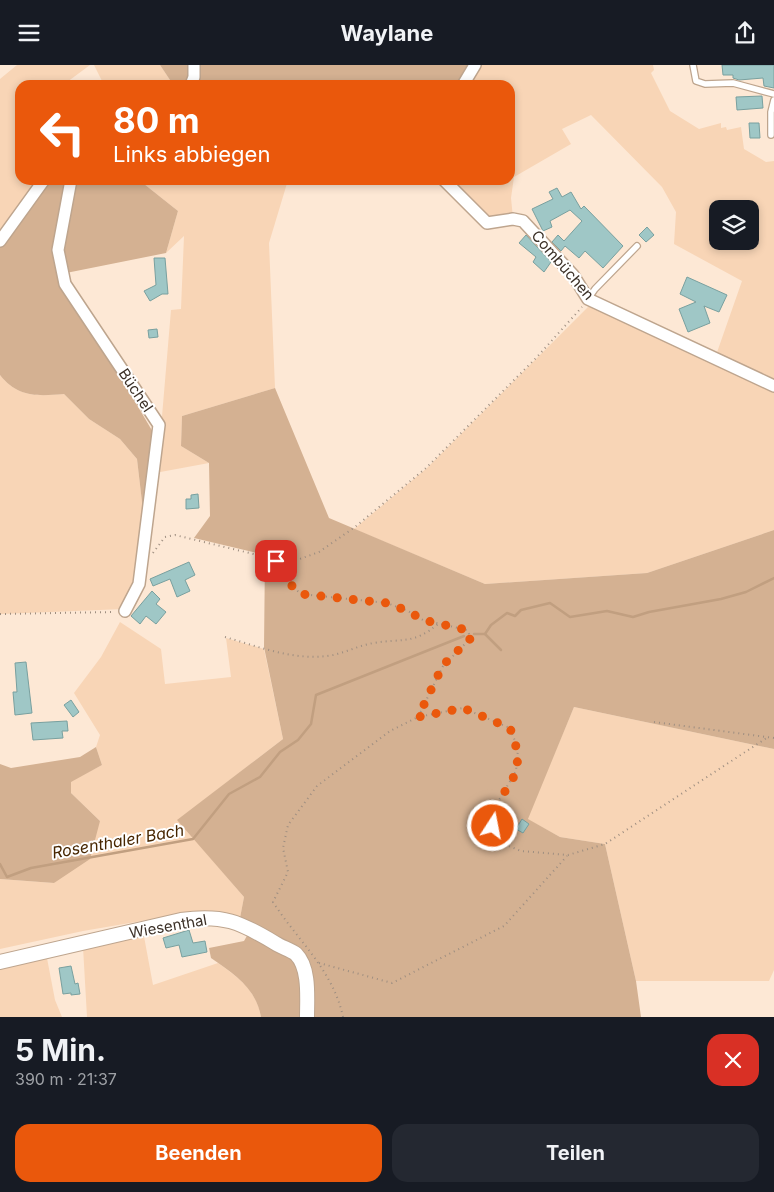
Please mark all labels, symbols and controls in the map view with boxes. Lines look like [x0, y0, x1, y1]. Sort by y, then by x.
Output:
icon: menu [15, 19, 43, 47]
icon: share [731, 19, 759, 47]
text: Waylane [341, 20, 433, 46]
text: 80 m [113, 99, 200, 141]
icon: left [30, 100, 95, 165]
text: Links abbiegen [113, 141, 270, 167]
map controls [709, 200, 759, 250]
button: layers [709, 200, 759, 250]
street label: Combüchen [528, 226, 598, 304]
street label: Büchel [115, 365, 157, 415]
pin [255, 540, 297, 582]
icon: arrive [262, 547, 290, 575]
position arrow [466, 799, 518, 851]
water label: Rosenthaler Bach [50, 820, 186, 862]
street label: Wiesenthal [128, 910, 208, 942]
text: 5 Min. [15, 1032, 106, 1068]
button: close [707, 1034, 759, 1086]
text: 390 m · 21:37 [15, 1069, 117, 1089]
button: Beenden [15, 1124, 382, 1182]
button: Teilen [392, 1124, 759, 1182]

